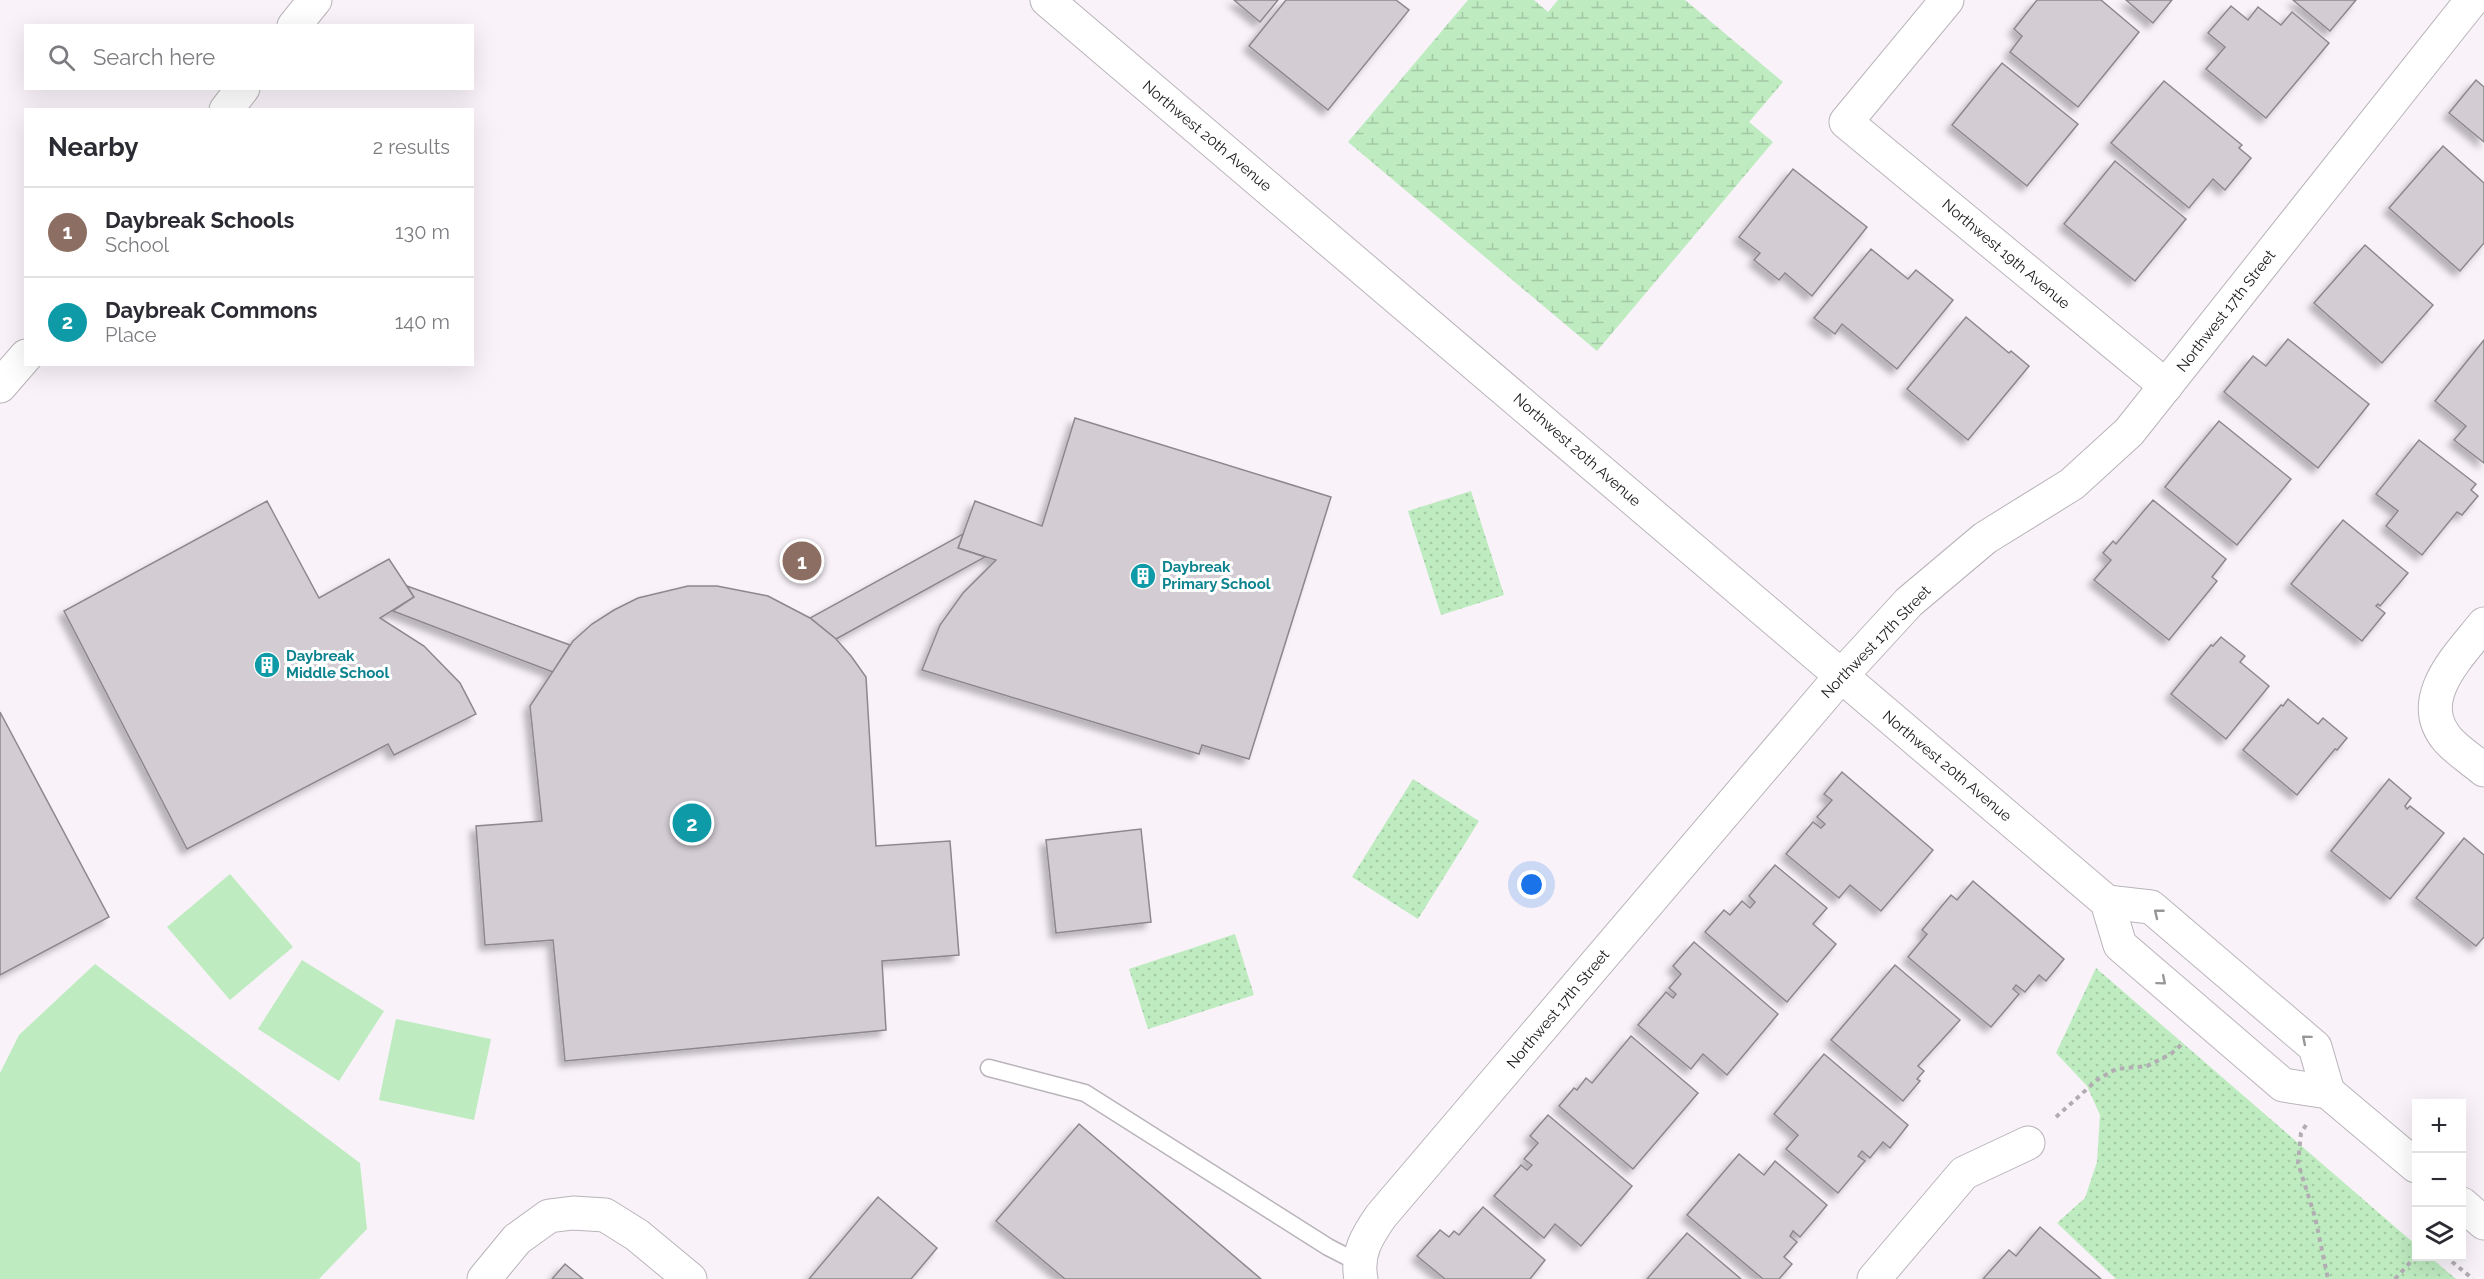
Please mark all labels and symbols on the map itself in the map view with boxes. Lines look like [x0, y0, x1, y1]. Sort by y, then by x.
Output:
street label: Northwest 20th Avenue [1139, 77, 1275, 195]
street label: Northwest 19th Avenue [1939, 195, 2074, 313]
street label: Northwest 17th Street [2173, 247, 2279, 375]
street label: Northwest 20th Avenue [1510, 390, 1644, 510]
pin: 1 [782, 538, 822, 584]
place label: Daybreak Primary School [1162, 558, 1271, 593]
building icon: Daybreak Primary School [1128, 561, 1158, 591]
street label: Northwest 17th Street [1818, 582, 1934, 702]
place label: Daybreak Middle School [286, 647, 389, 682]
building icon: Daybreak Middle School [252, 650, 282, 680]
street label: Northwest 20th Avenue [1879, 707, 2015, 825]
pin: 2 [672, 800, 712, 846]
your location [1517, 870, 1546, 899]
one-way arrow [2153, 910, 2164, 921]
street label: Northwest 17th Street [1503, 946, 1613, 1072]
one-way arrow [2155, 974, 2166, 985]
one-way arrow [2302, 1036, 2313, 1047]

